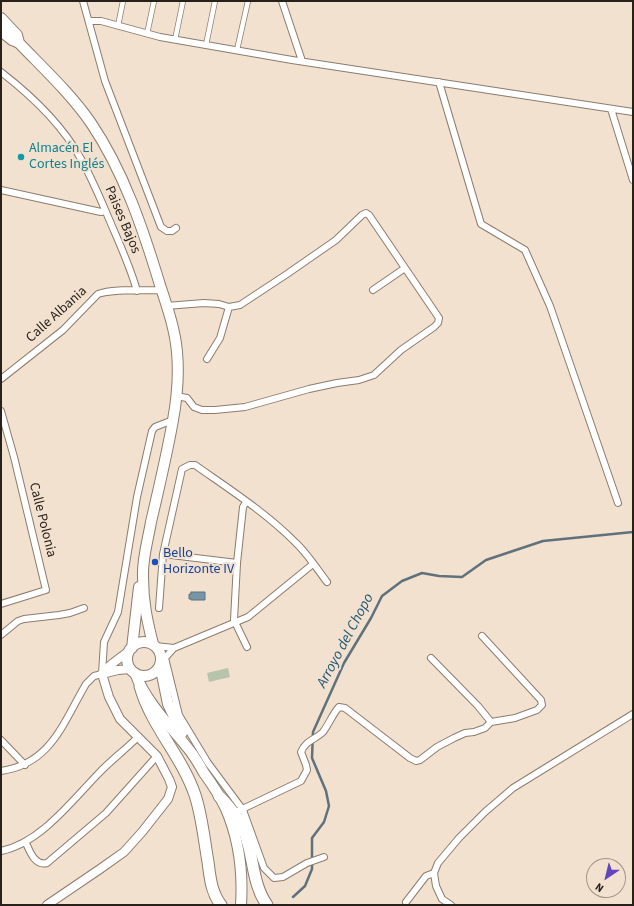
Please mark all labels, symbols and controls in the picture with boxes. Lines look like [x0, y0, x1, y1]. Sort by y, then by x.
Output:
place label: Almacén El Cortes Inglés [29, 141, 104, 174]
marker: Almacén El Cortes Inglés [16, 152, 26, 162]
street label: Paises Bajos [100, 184, 144, 256]
street label: Calle Albania [23, 283, 91, 347]
street label: Calle Polonia [25, 481, 59, 559]
place label: Bello Horizonte IV [163, 546, 234, 578]
marker: Bello Horizonte IV [150, 557, 160, 567]
water label: Arroyo del Chopo [314, 591, 378, 691]
north arrow [586, 858, 626, 898]
text: N [592, 879, 607, 896]

